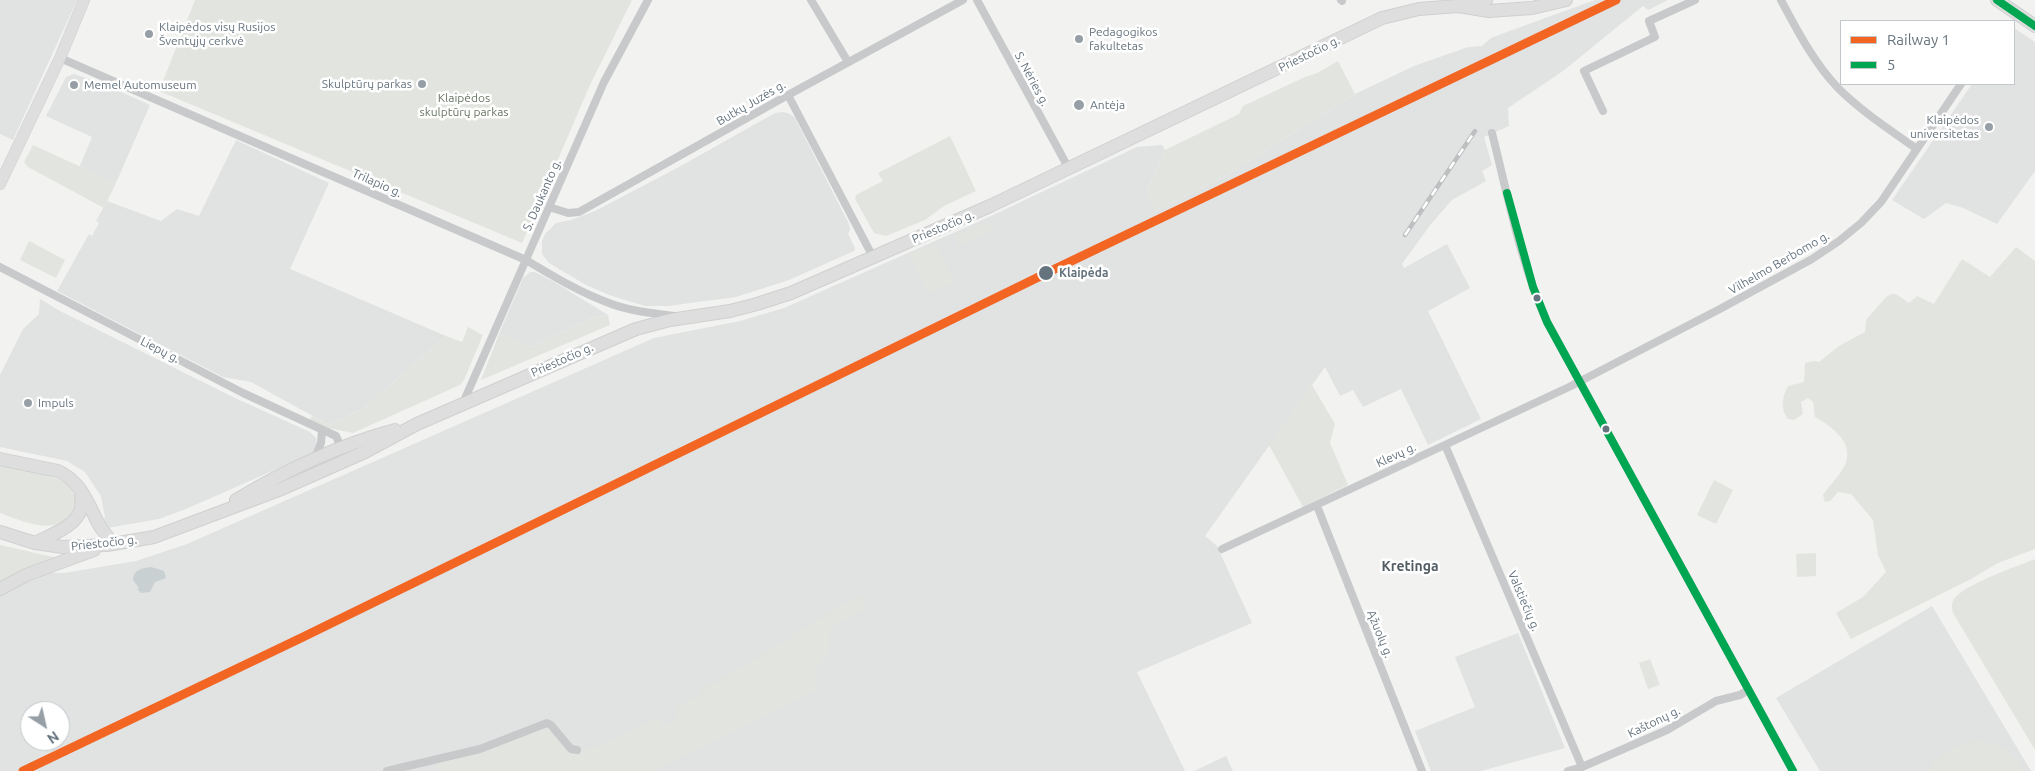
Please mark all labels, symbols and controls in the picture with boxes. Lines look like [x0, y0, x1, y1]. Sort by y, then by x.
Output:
place label: Klaipėdos visų Rusijos Šventųjų cerkvė [159, 20, 275, 48]
legend [1840, 20, 2015, 85]
place label: Pedagogikos fakultetas [1089, 25, 1158, 53]
marker: Klaipėdos visų Rusijos Šventųjų cerkvė [143, 28, 155, 40]
text: Railway 1 [1887, 31, 1950, 48]
marker: Pedagogikos fakultetas [1073, 33, 1085, 45]
street label: Priestočio g. [1276, 33, 1342, 75]
street label: S. Nėries g. [1012, 49, 1052, 109]
text: 5 [1887, 56, 1895, 73]
place label: Skulptūrų parkas [322, 77, 412, 91]
street label: Butkų Juzės g. [714, 77, 788, 129]
place label: Memel Automuseum [84, 78, 197, 92]
marker: Skulptūrų parkas [416, 78, 428, 90]
marker: Memel Automuseum [68, 79, 80, 91]
park label: Klaipėdos skulptūrų parkas [419, 91, 509, 119]
marker: Antėja [1072, 98, 1086, 112]
place label: Antėja [1090, 98, 1125, 112]
place label: Klaipėdos universitetas [1910, 113, 1979, 141]
marker: Klaipėdos universitetas [1983, 121, 1995, 133]
street label: S. Daukanto g. [520, 157, 564, 233]
street label: Trilapio g. [350, 166, 404, 200]
street label: Priestočio g. [910, 207, 976, 247]
street label: Vilhelmo Berbomo g. [1726, 228, 1832, 298]
marker: Klaipėda [1037, 264, 1055, 282]
place label: Klaipėda [1059, 266, 1108, 280]
unlabelled marker [1532, 293, 1542, 303]
street label: Liepų g. [138, 334, 182, 366]
street label: Priestočio g. [529, 340, 595, 380]
place label: Impuls [38, 396, 74, 410]
marker: Impuls [22, 397, 34, 409]
unlabelled marker [1601, 424, 1611, 434]
street label: Klevų g. [1374, 440, 1418, 470]
street label: Priestočio g. [70, 532, 138, 554]
district label: Kretinga [1382, 558, 1438, 574]
street label: Valstiečių g. [1505, 569, 1543, 633]
street label: Ąžuolų g. [1364, 608, 1396, 660]
north arrow [20, 701, 70, 751]
street label: Kaštonų g. [1625, 703, 1683, 741]
text: N [44, 728, 62, 747]

